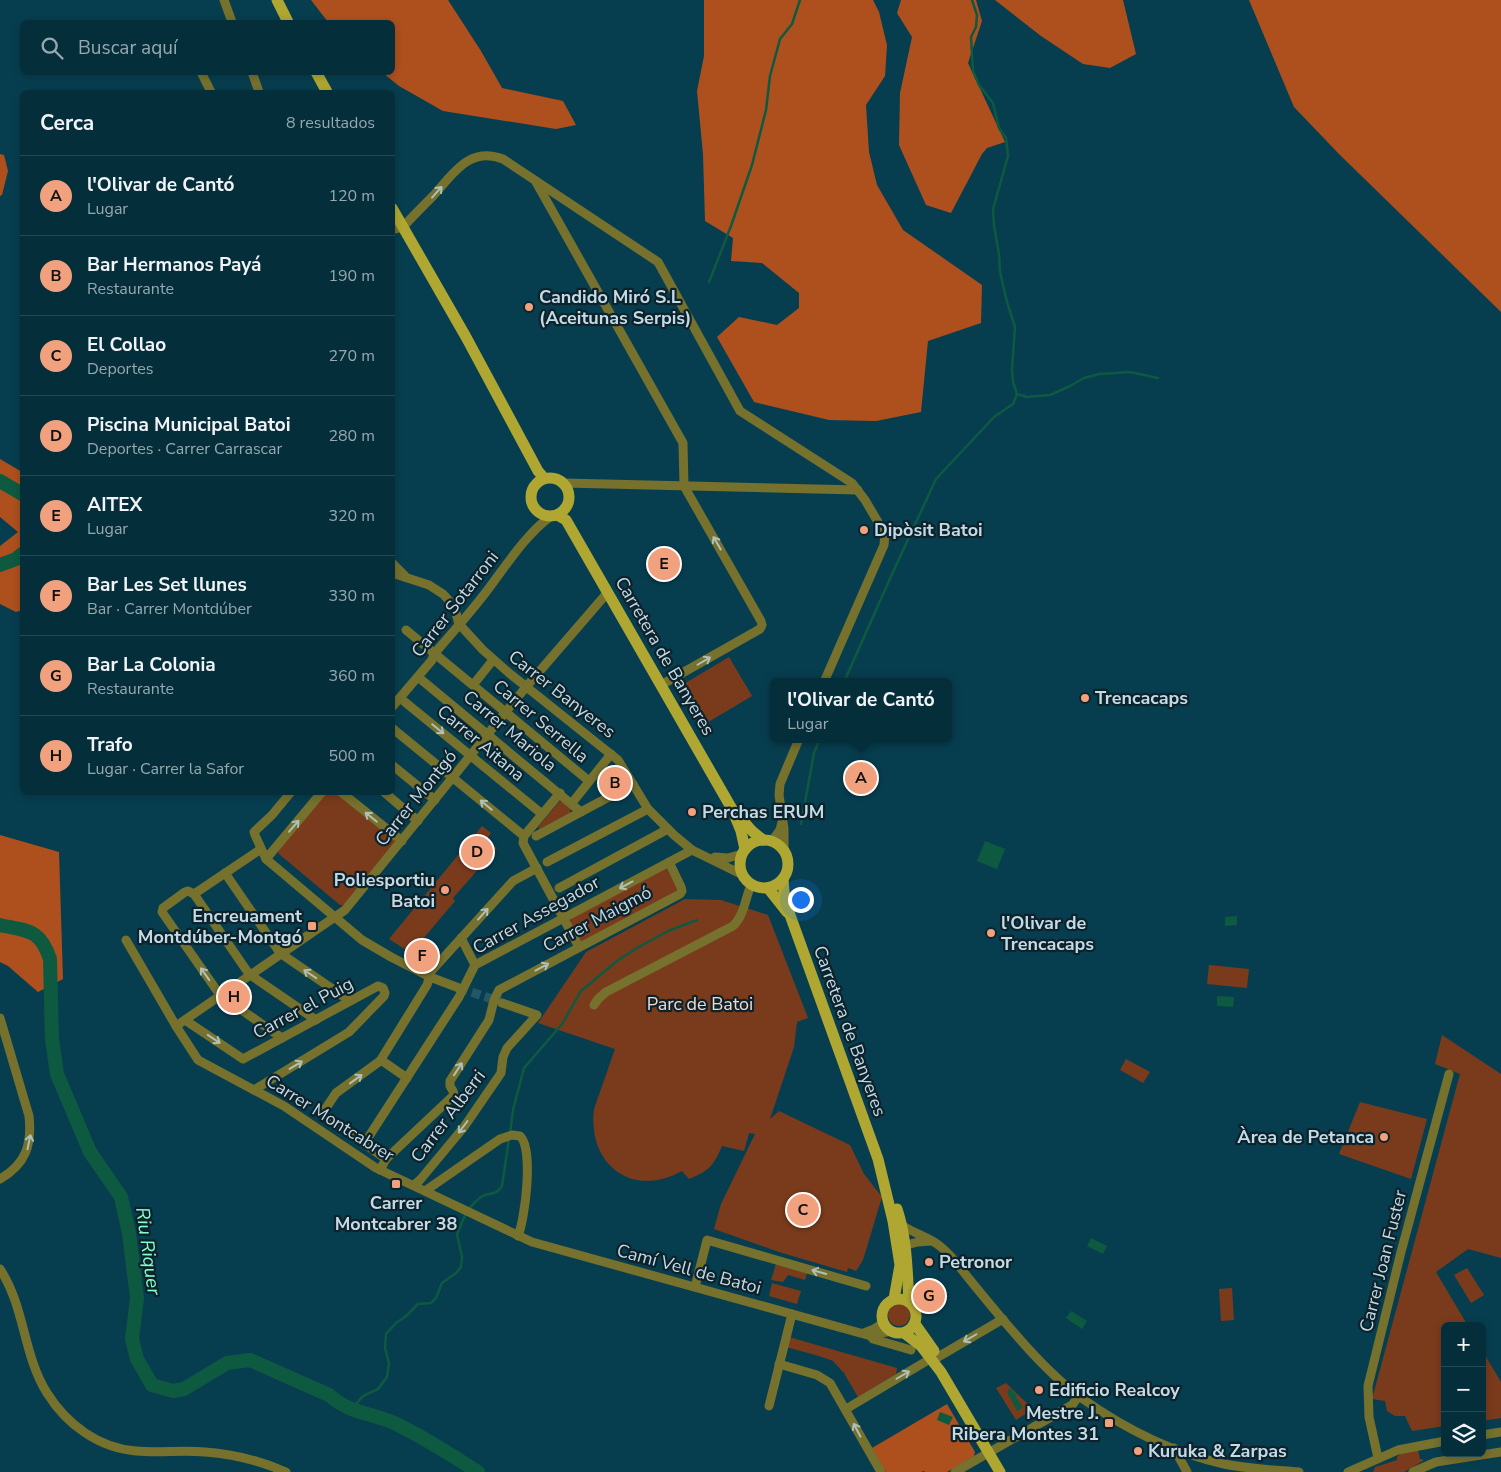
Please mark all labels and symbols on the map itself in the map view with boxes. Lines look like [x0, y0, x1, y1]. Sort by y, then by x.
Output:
one-way arrow [431, 185, 443, 198]
place label: Candido Miró S.L (Aceitunas Serpis) [539, 285, 692, 330]
marker: Candido Miró S.L (Aceitunas Serpis) [523, 301, 535, 313]
place label: Dipòsit Batoi [874, 518, 983, 542]
marker: Dipòsit Batoi [858, 524, 870, 536]
one-way arrow [712, 536, 722, 551]
pin: E [648, 545, 680, 583]
street label: Carrer Sotarroni [406, 546, 504, 662]
street label: Carretera de Banyeres [610, 572, 720, 740]
street label: Carrer Banyeres [503, 645, 621, 743]
one-way arrow [696, 655, 710, 665]
street label: Carrer Serrella [488, 674, 594, 768]
street label: Carrer Mariola [458, 685, 562, 777]
place label: Trencacaps [1095, 686, 1188, 710]
marker: Trencacaps [1079, 692, 1091, 704]
street label: Carrer Aitana [432, 699, 530, 787]
one-way arrow [431, 723, 444, 734]
street label: Carrer Montgó [370, 745, 462, 851]
pin: A [845, 759, 877, 797]
pin: B [599, 764, 631, 802]
one-way arrow [480, 799, 493, 810]
place label: Perchas ERUM [702, 800, 824, 824]
marker: Perchas ERUM [686, 806, 698, 818]
one-way arrow [365, 812, 378, 823]
one-way arrow [288, 820, 299, 833]
pin: D [461, 833, 493, 871]
place label: Poliesportiu Batoi [334, 868, 435, 913]
street label: Carrer Assegador [468, 870, 604, 960]
street label: Carrer Maigmó [538, 880, 656, 958]
one-way arrow [619, 880, 633, 890]
marker: Poliesportiu Batoi [439, 884, 451, 896]
your location [788, 887, 814, 913]
place label: Encreuament Montdúber-Montgó [138, 904, 302, 949]
one-way arrow [477, 907, 489, 920]
place label: l'Olivar de Trencacaps [1001, 911, 1094, 956]
marker: Encreuament Montdúber-Montgó [306, 920, 318, 932]
marker: l'Olivar de Trencacaps [985, 927, 997, 939]
pin: F [406, 937, 438, 975]
street label: Carretera de Banyeres [808, 942, 892, 1120]
one-way arrow [534, 962, 549, 972]
one-way arrow [200, 967, 210, 981]
one-way arrow [303, 969, 317, 979]
street label: Carrer el Puig [249, 971, 357, 1045]
pin: H [218, 978, 250, 1016]
park label: Parc de Batoi [647, 992, 753, 1016]
one-way arrow [207, 1034, 221, 1044]
one-way arrow [288, 1059, 302, 1069]
one-way arrow [453, 1062, 463, 1076]
street label: Carrer Alberri [405, 1065, 491, 1167]
street label: Carrer Montcabrer [261, 1069, 399, 1167]
one-way arrow [349, 1074, 363, 1084]
one-way arrow [458, 1120, 469, 1133]
place label: Àrea de Petanca [1237, 1125, 1374, 1149]
marker: Àrea de Petanca [1378, 1131, 1390, 1143]
one-way arrow [24, 1135, 34, 1151]
marker: Carrer Montcabrer 38 [390, 1178, 402, 1190]
street label: Carrer Joan Fuster [1354, 1187, 1412, 1335]
place label: Carrer Montcabrer 38 [335, 1191, 458, 1236]
pin: C [787, 1191, 819, 1229]
water label: Riu Riquer [129, 1205, 167, 1298]
street label: Camí Vell de Batoi [614, 1238, 764, 1300]
place label: Petronor [939, 1250, 1012, 1274]
marker: Petronor [923, 1256, 935, 1268]
one-way arrow [812, 1267, 828, 1277]
pin: G [913, 1277, 945, 1315]
one-way arrow [964, 1334, 978, 1344]
one-way arrow [896, 1370, 910, 1380]
place label: Edificio Realcoy [1049, 1378, 1180, 1402]
marker: Edificio Realcoy [1033, 1384, 1045, 1396]
place label: Mestre J. Ribera Montes 31 [951, 1401, 1099, 1446]
marker: Mestre J. Ribera Montes 31 [1103, 1417, 1115, 1429]
one-way arrow [852, 1422, 862, 1437]
place label: Kuruka & Zarpas [1148, 1439, 1287, 1463]
marker: Kuruka & Zarpas [1132, 1445, 1144, 1457]

